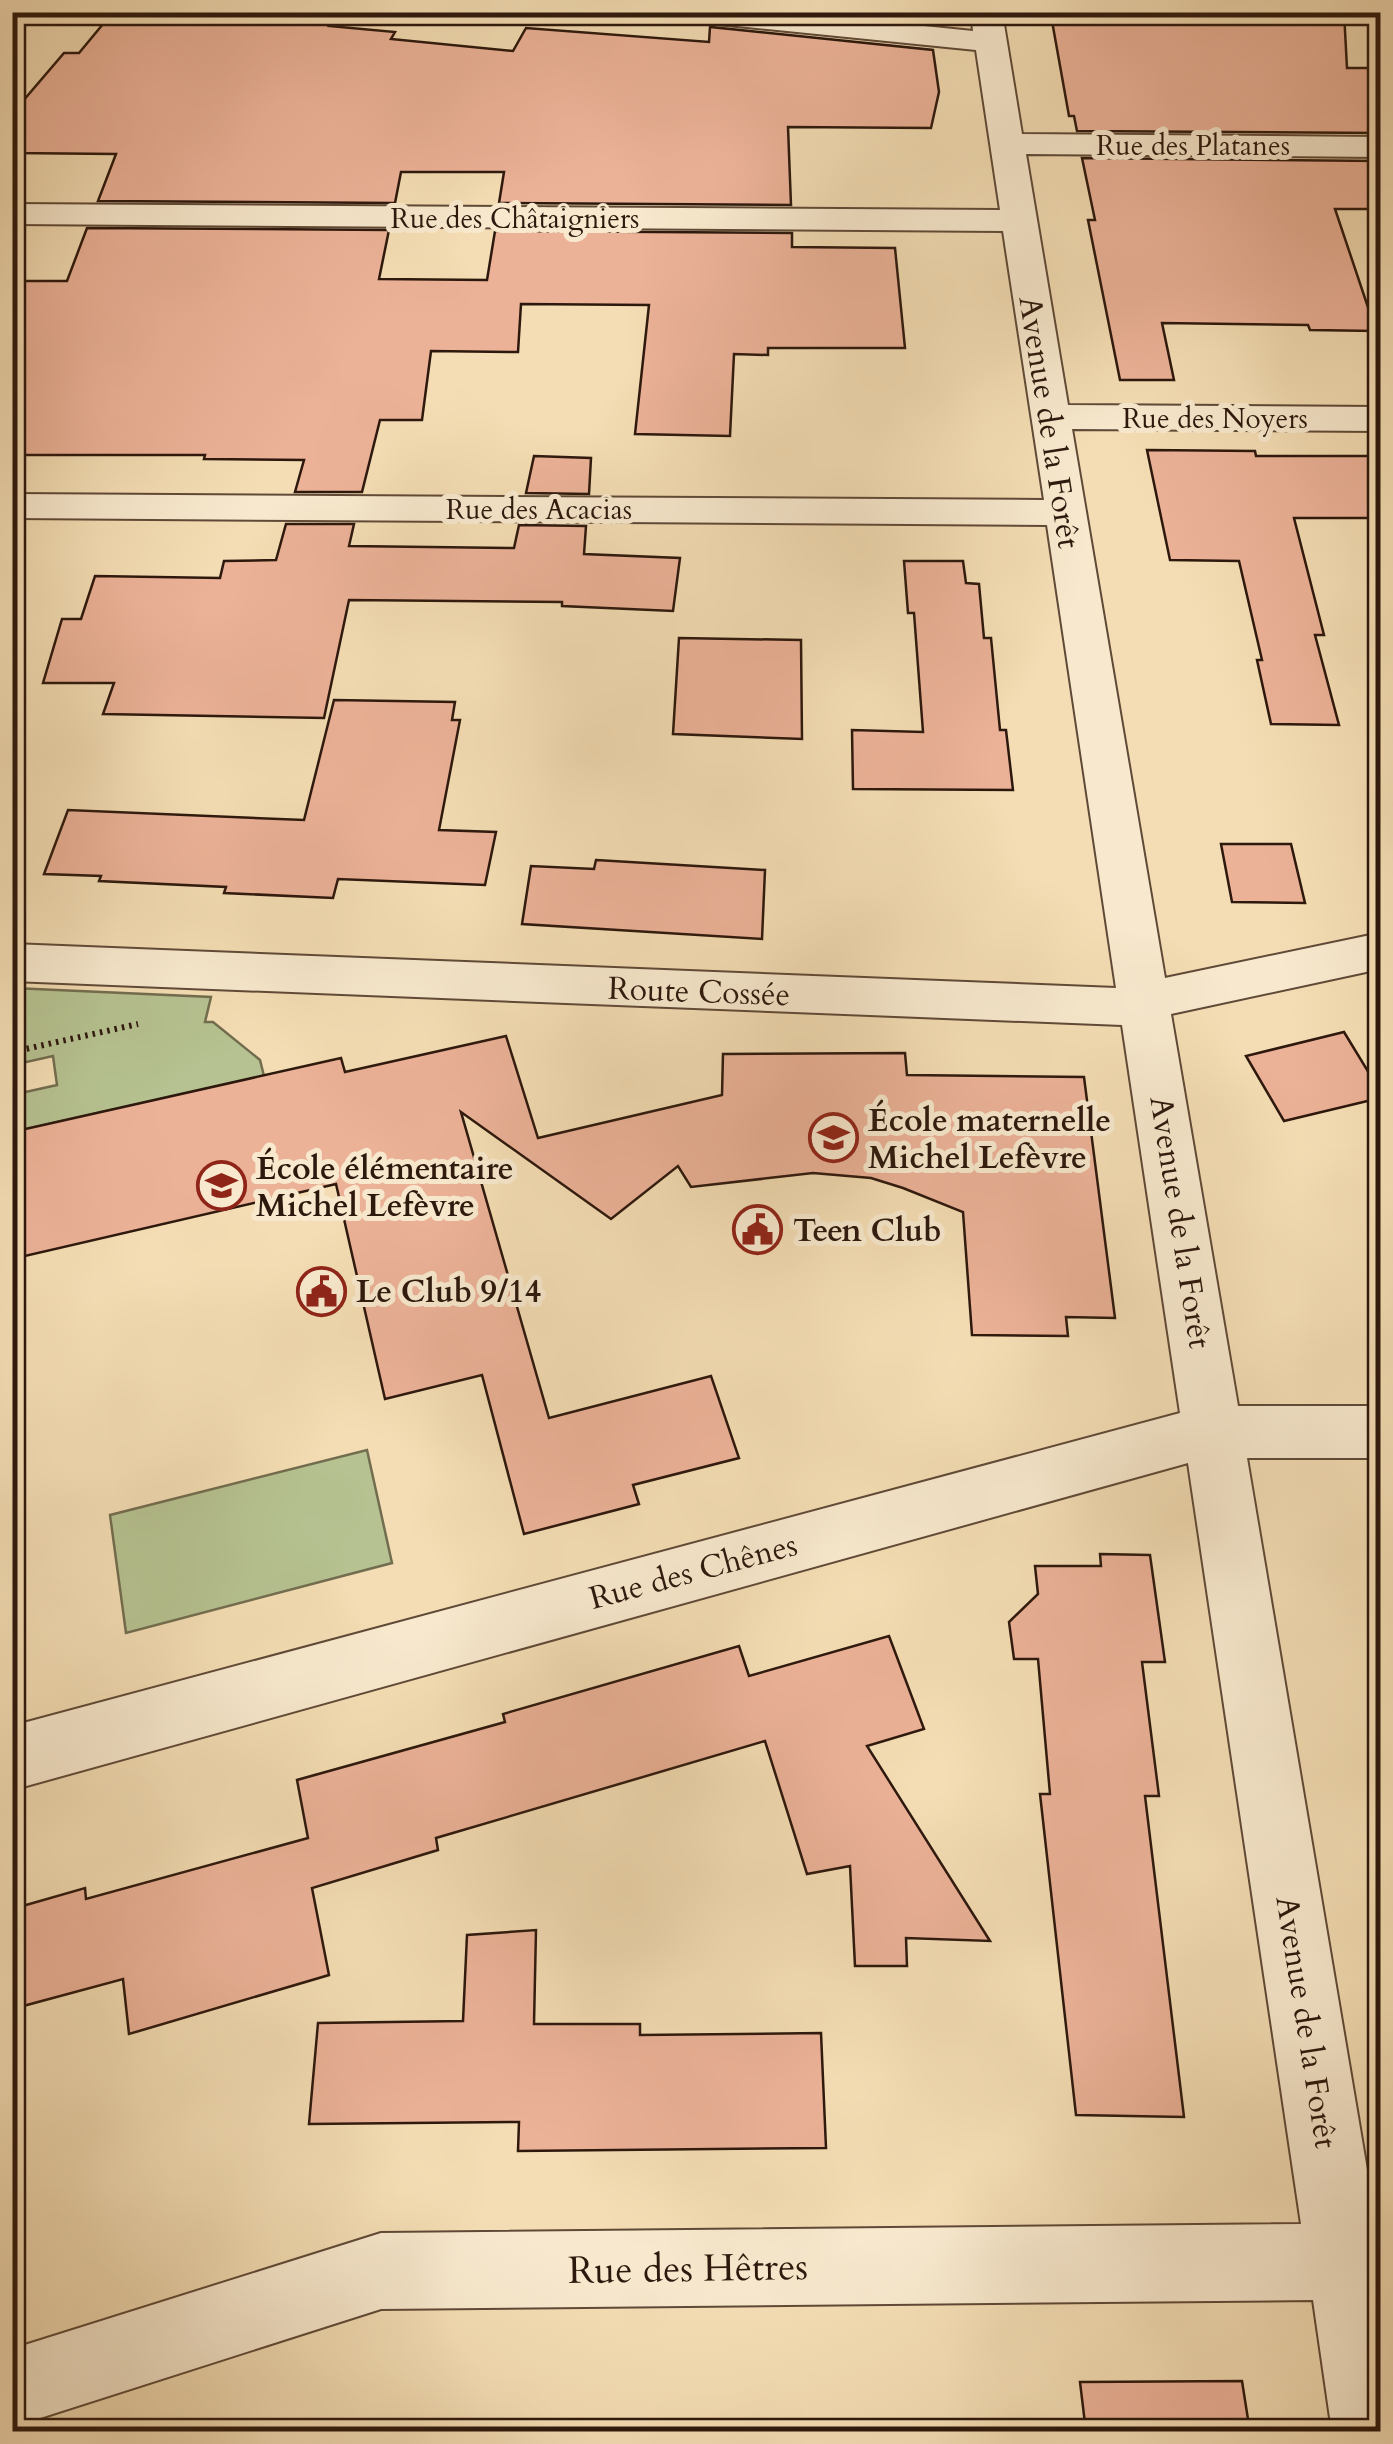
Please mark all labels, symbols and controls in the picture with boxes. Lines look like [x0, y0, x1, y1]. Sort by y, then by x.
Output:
street label: Rue des Platanes [1096, 127, 1290, 165]
street label: Rue des Châtaigniers [391, 200, 639, 238]
street label: Avenue de la Forêt [1007, 293, 1091, 551]
street label: Rue des Noyers [1122, 400, 1308, 438]
street label: Rue des Acacias [446, 491, 632, 529]
street label: Route Cossée [607, 967, 791, 1017]
street label: Avenue de la Forêt [1138, 1093, 1222, 1351]
place label: École maternelle Michel Lefèvre [868, 1099, 1111, 1180]
school or university icon: École maternelle Michel Lefèvre [807, 1112, 859, 1164]
place label: École élémentaire Michel Lefèvre [256, 1147, 514, 1228]
school or university icon: École élémentaire Michel Lefèvre [195, 1160, 247, 1212]
public building icon: Teen Club [732, 1204, 784, 1256]
place label: Teen Club [793, 1209, 942, 1253]
public building icon: Le Club 9/14 [295, 1265, 347, 1317]
place label: Le Club 9/14 [356, 1270, 541, 1314]
street label: Rue des Chênes [584, 1523, 802, 1621]
street label: Avenue de la Forêt [1264, 1893, 1348, 2151]
street label: Rue des Hêtres [568, 2241, 808, 2297]

